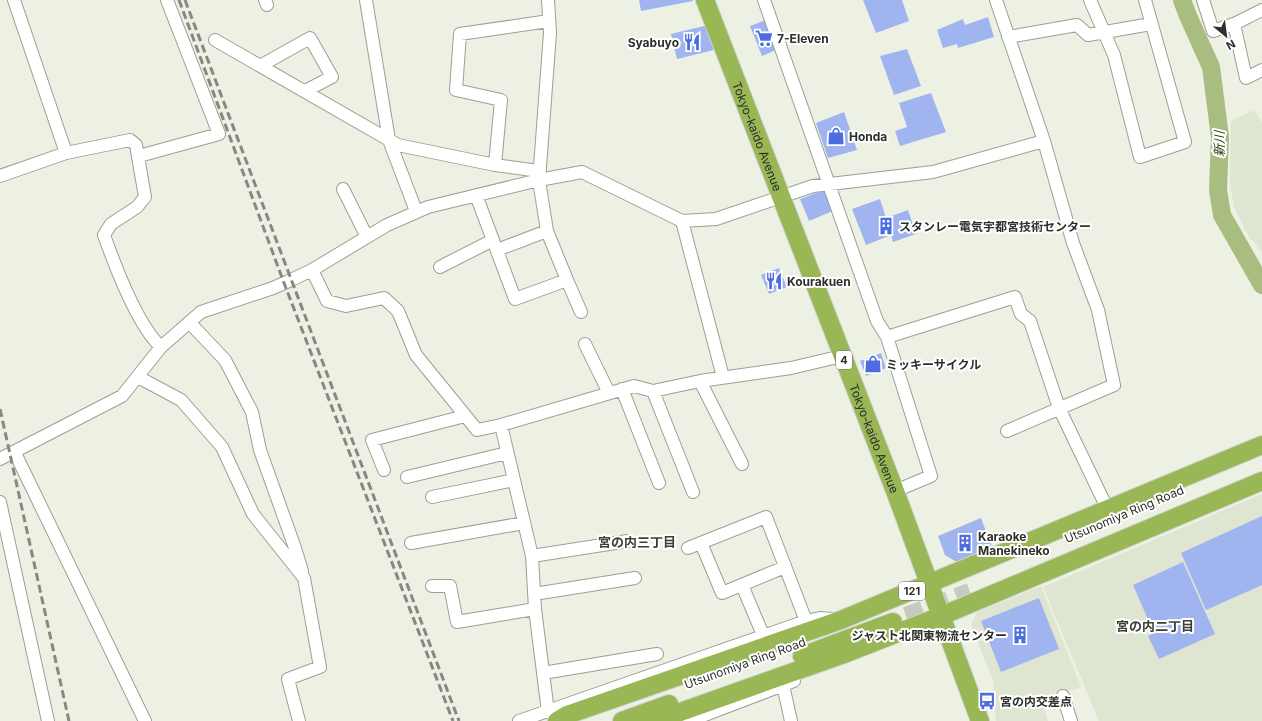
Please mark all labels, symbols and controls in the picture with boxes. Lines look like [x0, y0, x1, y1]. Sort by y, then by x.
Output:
north arrow [1206, 16, 1246, 56]
supermarket icon: 7-Eleven [754, 28, 774, 48]
place label: 7-Eleven [777, 31, 829, 46]
restaurant icon: Syabuyo [682, 32, 702, 52]
place label: Syabuyo [628, 35, 679, 50]
text: N [1224, 37, 1238, 53]
street label: Tokyo-kaido Avenue [730, 79, 786, 193]
shop icon: Honda [826, 126, 846, 146]
place label: Honda [849, 129, 887, 144]
water label: 新川 [1211, 129, 1227, 157]
building icon: スタンレー電気宇都宮技術センター [876, 216, 896, 236]
place label: スタンレー電気宇都宮技術センター [899, 219, 1091, 234]
restaurant icon: Kourakuen [764, 271, 784, 291]
place label: Kourakuen [787, 274, 851, 289]
road number: 4 [836, 351, 852, 369]
shop icon: ミッキーサイクル [863, 354, 883, 374]
place label: ミッキーサイクル [886, 357, 981, 372]
street label: Tokyo-kaido Avenue [847, 381, 903, 495]
street label: Utsunomiya Ring Road [1062, 482, 1186, 546]
place label: Karaoke Manekineko [978, 529, 1050, 558]
building icon: Karaoke Manekineko [955, 533, 975, 553]
district label: 宮の内三丁目 [598, 534, 676, 550]
road number: 121 [899, 582, 925, 600]
district label: 宮の内二丁目 [1116, 618, 1194, 634]
building icon: ジャスト北関東物流センター [1010, 625, 1030, 645]
place label: ジャスト北関東物流センター [852, 628, 1007, 643]
street label: Utsunomiya Ring Road [682, 634, 808, 692]
bus stop icon: 宮の内交差点 [977, 691, 997, 711]
place label: 宮の内交差点 [1000, 694, 1072, 709]

